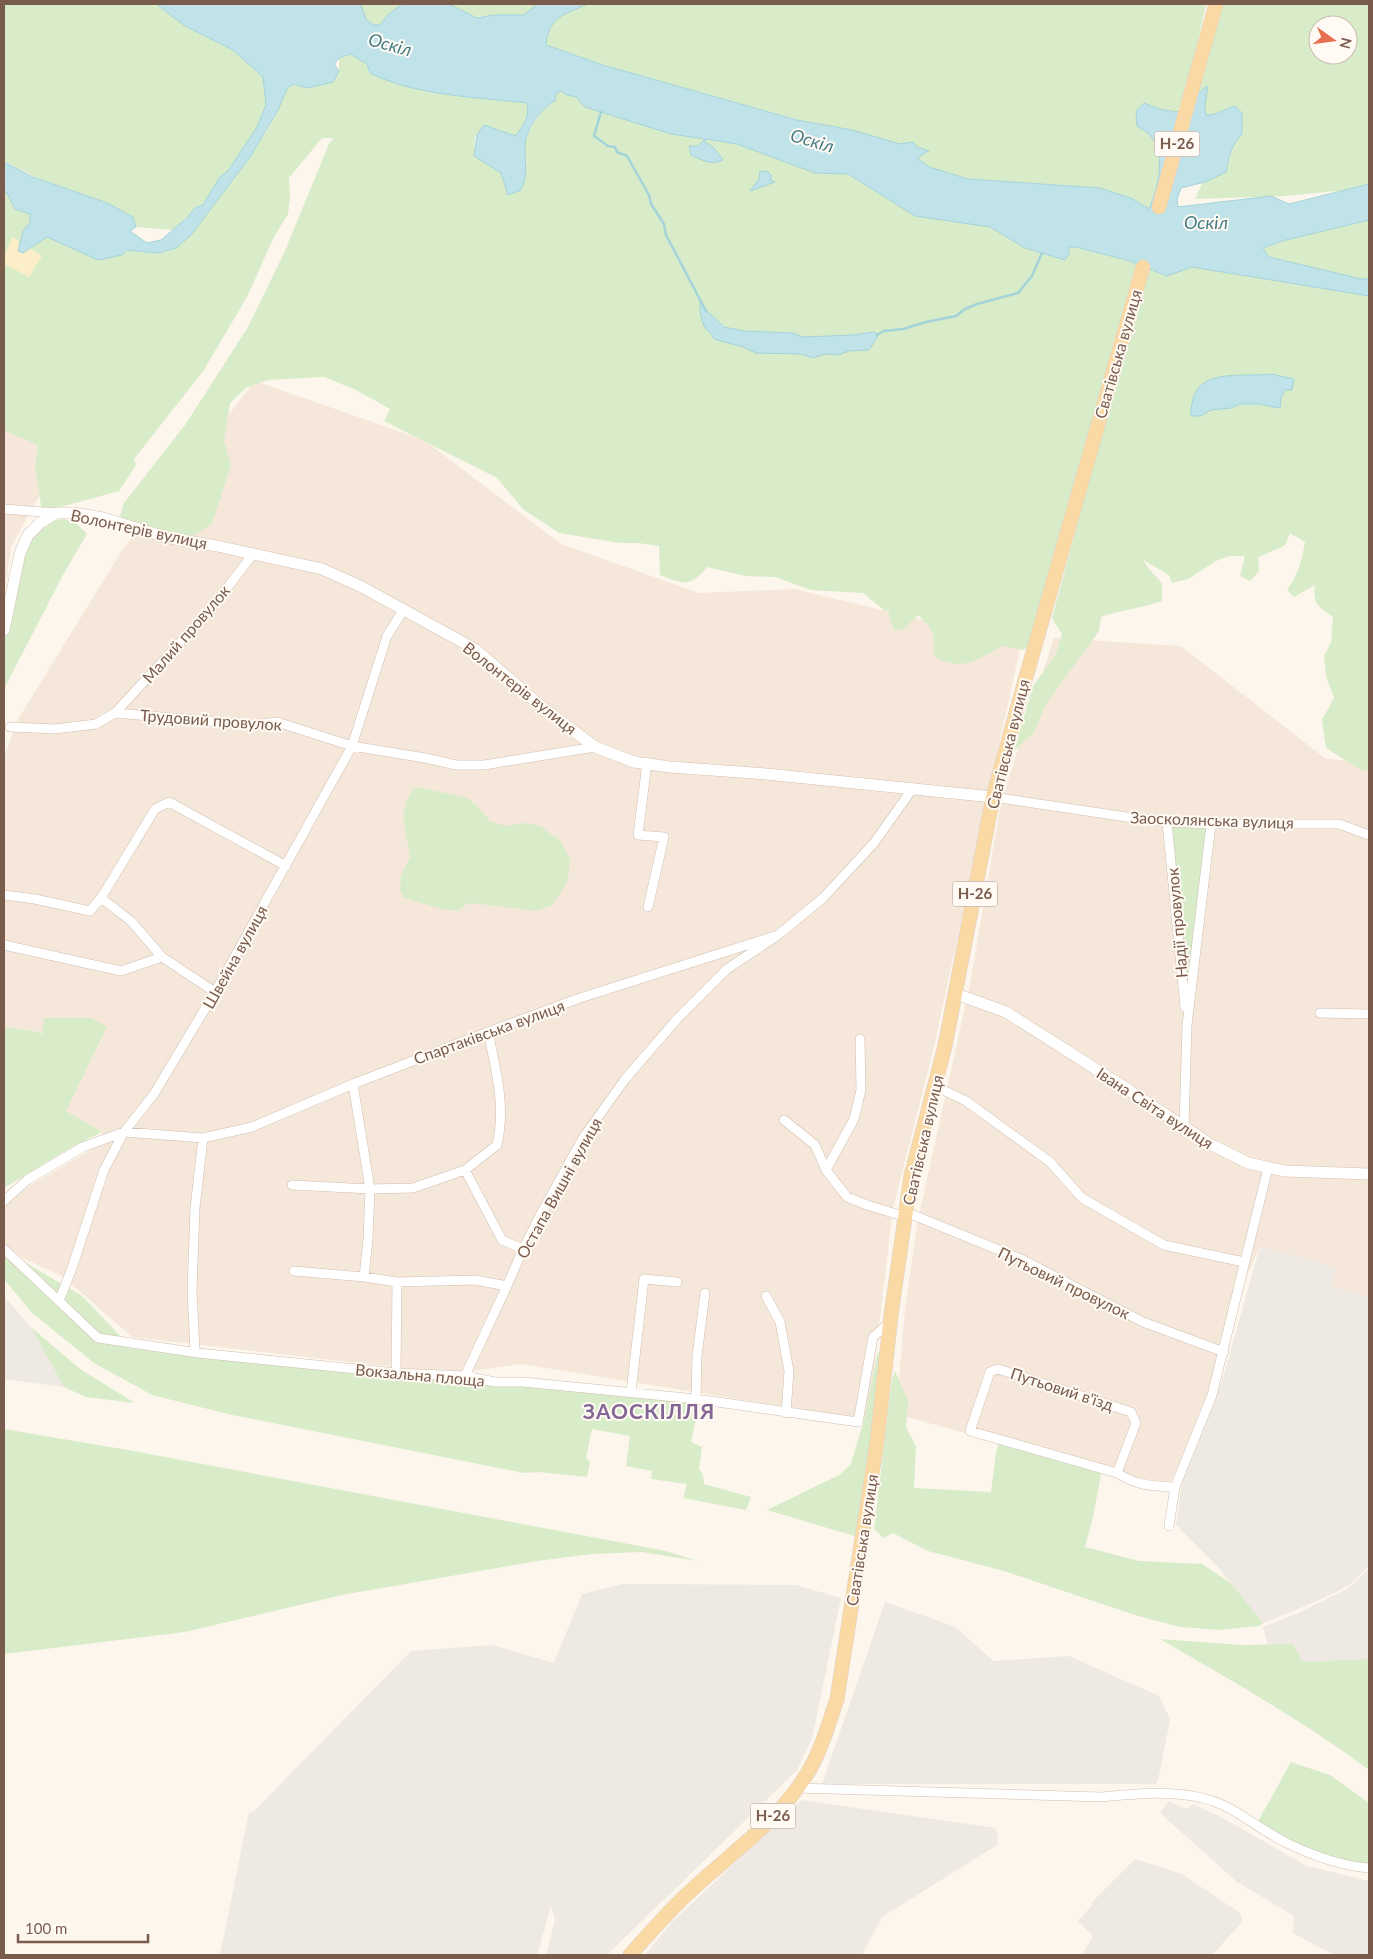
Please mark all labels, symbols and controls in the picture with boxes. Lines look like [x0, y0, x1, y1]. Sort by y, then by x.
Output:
north arrow [1308, 15, 1358, 65]
water label: Оскіл [366, 28, 414, 60]
text: N [1337, 36, 1356, 51]
water label: Оскіл [788, 123, 837, 157]
road number: Н-26 [1154, 132, 1200, 156]
water label: Оскіл [1184, 211, 1228, 233]
street label: Сватівська вулиця [1090, 287, 1145, 421]
street label: Волонтерів вулиця [69, 505, 209, 552]
street label: Малий провулок [138, 580, 234, 686]
street label: Волонтерів вулиця [460, 637, 581, 738]
street label: Сватівська вулиця [982, 677, 1033, 811]
street label: Трудовий провулок [139, 705, 283, 734]
street label: Заосколянська вулиця [1130, 807, 1294, 832]
street label: Надії провулок [1162, 866, 1191, 979]
road number: Н-26 [952, 882, 998, 906]
street label: Швейна вулиця [198, 902, 271, 1012]
street label: Спартаківська вулиця [411, 995, 567, 1068]
street label: Івана Світа вулиця [1093, 1063, 1217, 1152]
street label: Сватівська вулиця [898, 1073, 947, 1207]
street label: Остапа Вишні вулиця [512, 1114, 605, 1262]
street label: Путьовий провулок [995, 1242, 1134, 1323]
street label: Вокзальна площа [354, 1359, 486, 1390]
street label: Путьовий в'їзд [1008, 1363, 1116, 1414]
district label: ЗАОСКIЛЛЯ [583, 1398, 715, 1423]
street label: Сватівська вулиця [842, 1473, 881, 1607]
road number: Н-26 [750, 1804, 796, 1828]
scale bar [18, 1912, 148, 1944]
text: 100 m [25, 1919, 67, 1937]

